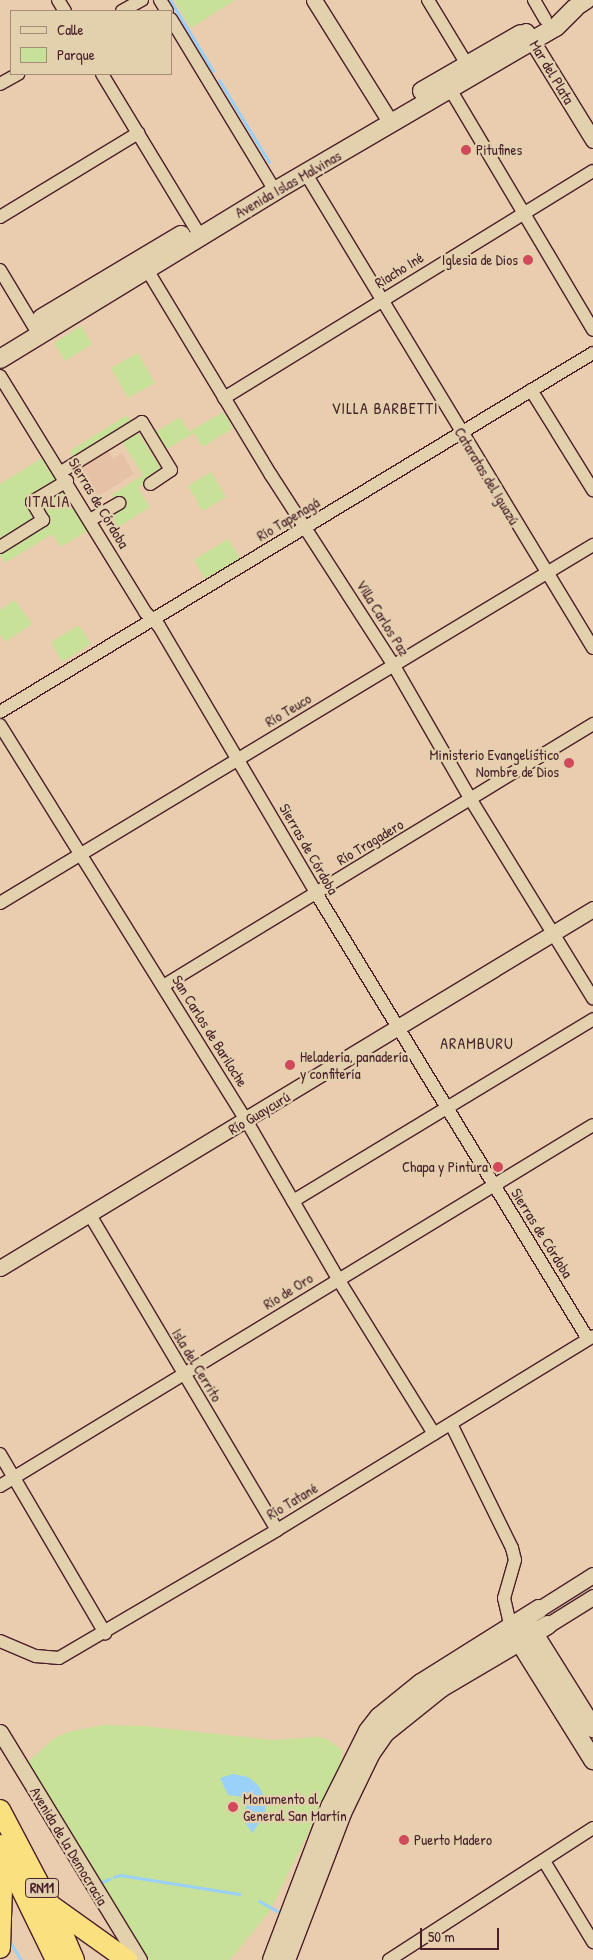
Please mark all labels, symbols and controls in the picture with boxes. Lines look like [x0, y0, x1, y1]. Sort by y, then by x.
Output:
legend [10, 10, 172, 75]
text: Calle [57, 19, 84, 40]
street label: Mar del Plata [526, 37, 578, 107]
text: Parque [57, 44, 95, 65]
place label: Pitufines [476, 141, 522, 159]
marker: Pitufines [460, 144, 472, 156]
street label: Avenida Islas Malvinas [232, 146, 344, 222]
street label: Riacho Iné [371, 248, 427, 292]
place label: Iglesia de Dios [442, 251, 518, 269]
marker: Iglesia de Dios [522, 254, 534, 266]
district label: VILLA BARBETTI [330, 398, 440, 418]
street label: Cataratas del Iguazú [451, 424, 523, 528]
street label: Sierras de Córdoba [65, 455, 133, 551]
district label: ITALIA [27, 491, 71, 511]
street label: Río Tapenagá [253, 493, 323, 545]
street label: Villa Carlos Paz [353, 577, 413, 659]
street label: Río Teuco [262, 689, 314, 731]
place label: Ministerio Evangelístico Nombre de Dios [430, 745, 559, 780]
marker: Ministerio Evangelístico Nombre de Dios [563, 757, 575, 769]
street label: Sierras de Córdoba [276, 800, 342, 898]
street label: Río Tragadero [333, 815, 407, 869]
street label: San Carlos de Bariloche [168, 972, 252, 1090]
district label: ARAMBURU [439, 1033, 515, 1053]
place label: Heladería, panadería y confitería [300, 1047, 408, 1082]
marker: Heladería, panadería y confitería [284, 1059, 296, 1071]
street label: Río Guaycurú [225, 1088, 293, 1138]
place label: Chapa y Pintura [402, 1158, 488, 1176]
marker: Chapa y Pintura [492, 1161, 504, 1173]
street label: Sierras de Córdoba [507, 1185, 577, 1281]
street label: Río de Oro [260, 1269, 316, 1313]
street label: Isla del Cerrito [168, 1325, 226, 1405]
street label: Río Tatané [263, 1479, 321, 1523]
street label: Avenida de la Democracia [27, 1783, 111, 1909]
place label: Monumento al General San Martín [243, 1789, 347, 1824]
marker: Monumento al General San Martín [227, 1801, 239, 1813]
place label: Puerto Madero [414, 1831, 492, 1849]
marker: Puerto Madero [398, 1834, 410, 1846]
road number: RN11 [24, 1876, 60, 1900]
scale bar [423, 1918, 502, 1950]
text: 50 m [428, 1926, 455, 1947]

